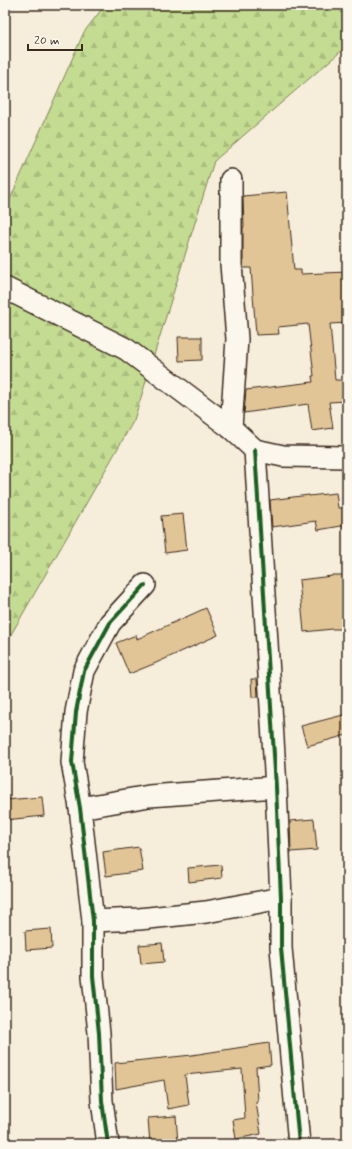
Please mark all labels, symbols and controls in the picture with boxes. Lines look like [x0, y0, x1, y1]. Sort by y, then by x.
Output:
scale bar [28, 26, 82, 52]
text: 20 m [34, 33, 60, 49]

